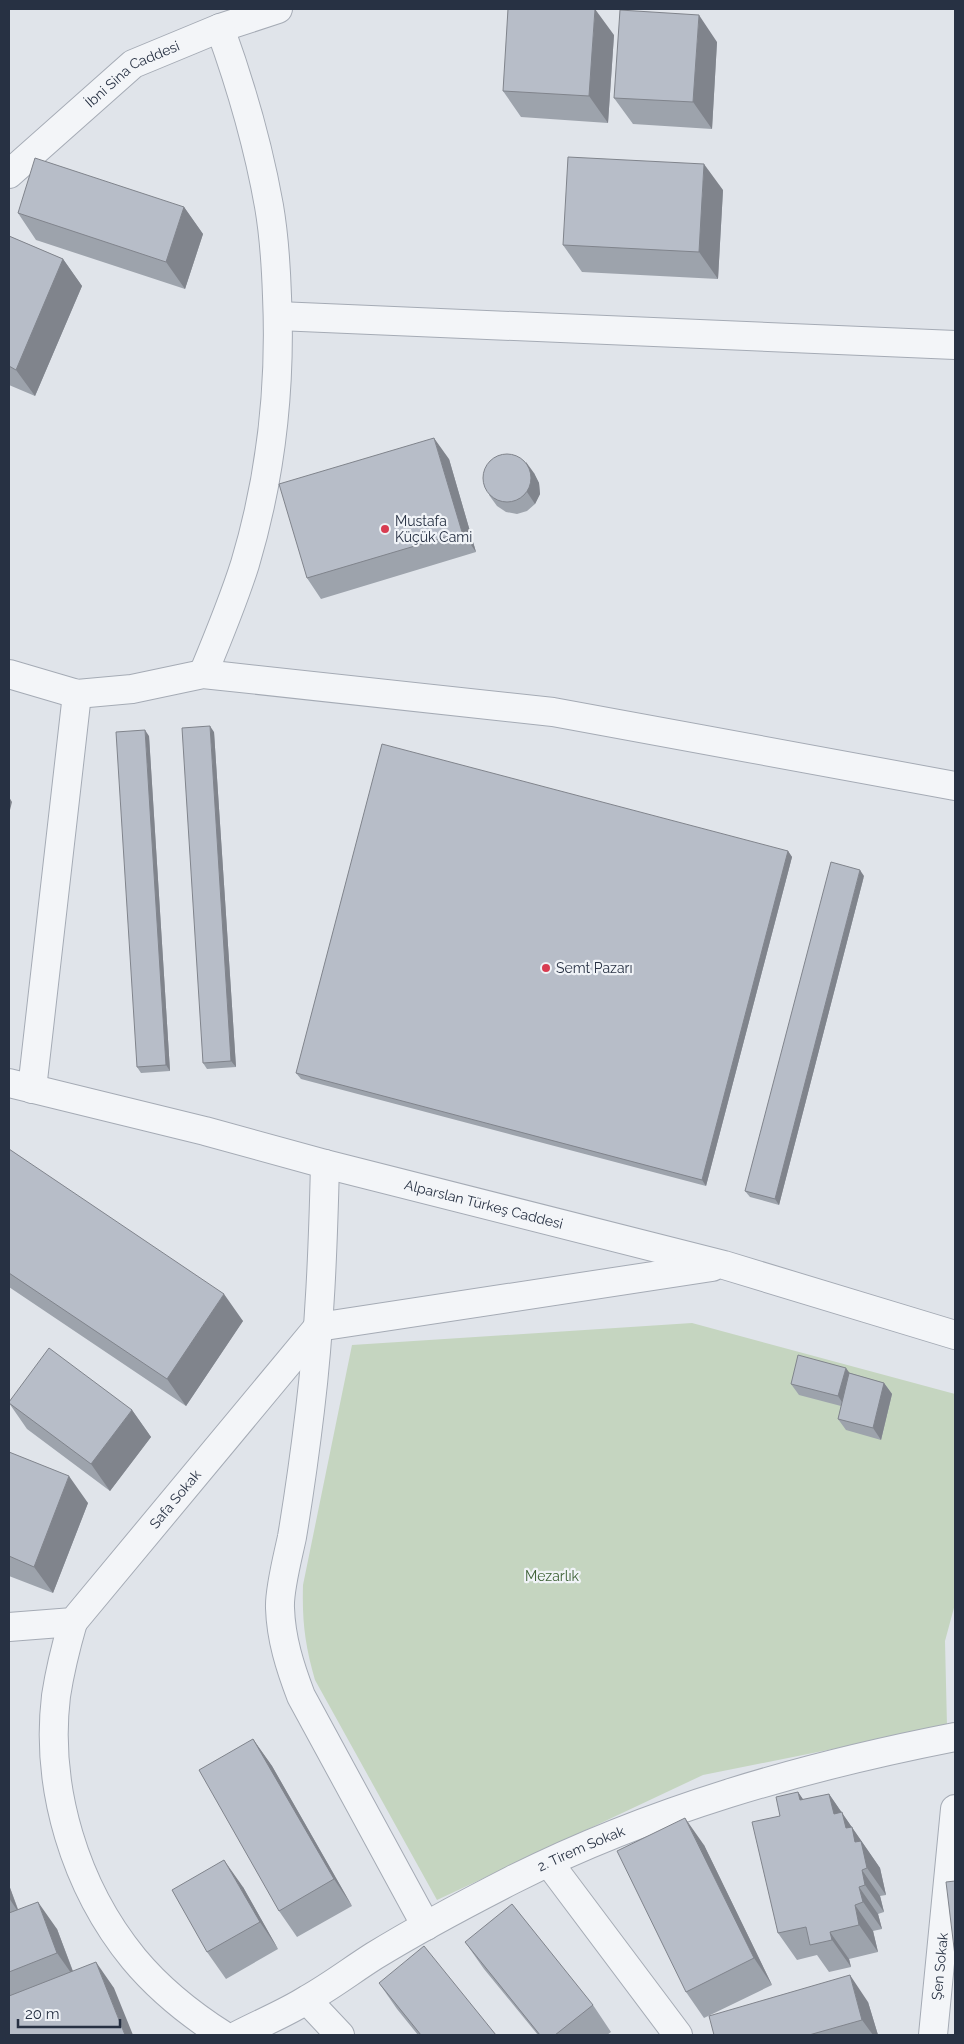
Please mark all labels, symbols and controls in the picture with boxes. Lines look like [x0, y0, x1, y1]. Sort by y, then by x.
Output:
street label: İbni Sina Caddesi [81, 38, 182, 111]
place label: Mustafa Küçük Cami [395, 513, 472, 545]
marker: Mustafa Küçük Cami [379, 523, 391, 535]
place label: Semt Pazarı [556, 960, 633, 976]
marker: Semt Pazarı [540, 962, 552, 974]
street label: Alparslan Türkeş Caddesi [403, 1176, 565, 1232]
street label: Safa Sokak [146, 1466, 204, 1532]
park label: Mezarlık [525, 1568, 580, 1584]
street label: 2. Tirem Sokak [535, 1822, 627, 1874]
street label: Şen Sokak [928, 1931, 951, 2001]
scale bar [18, 1996, 120, 2028]
text: 20 m [25, 2005, 60, 2023]

